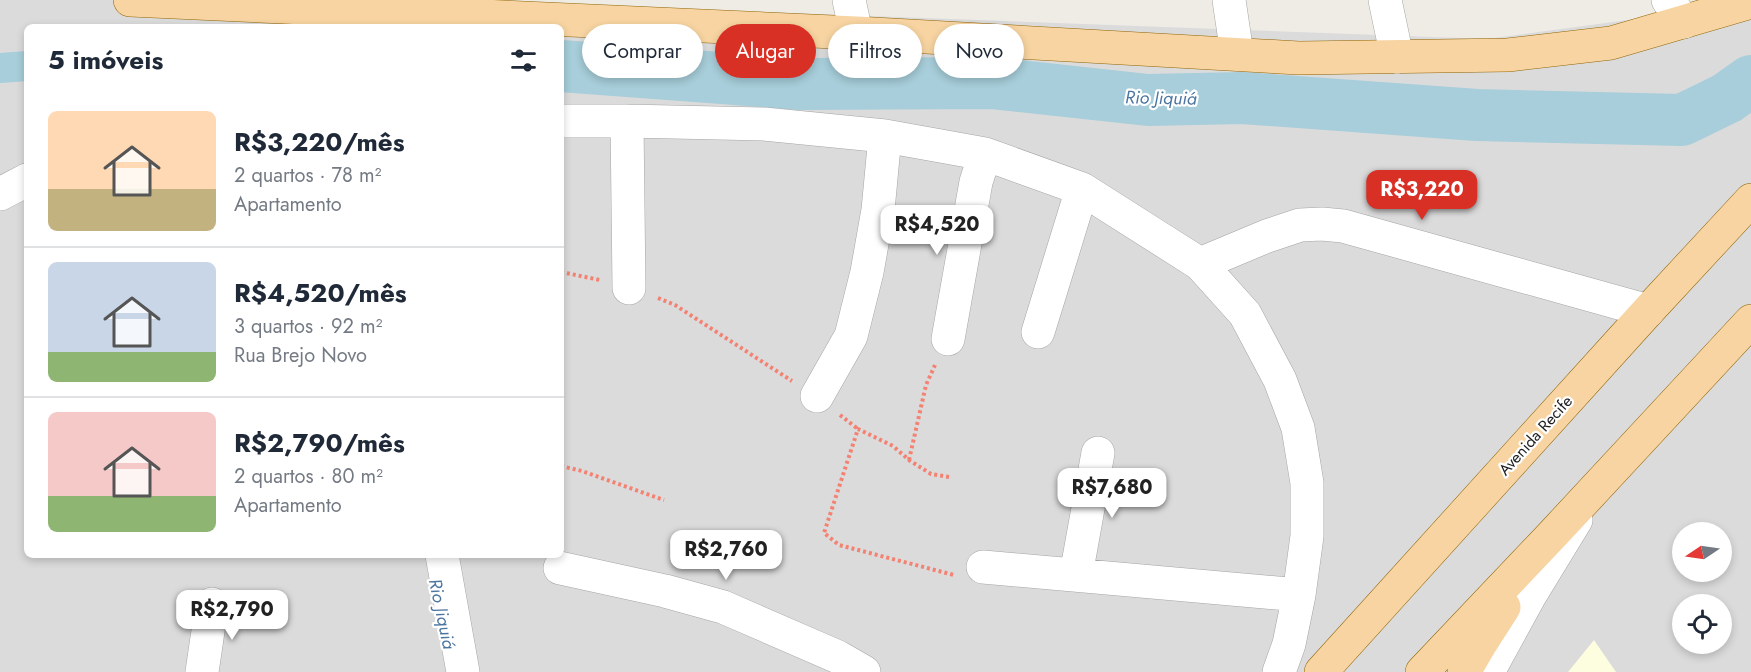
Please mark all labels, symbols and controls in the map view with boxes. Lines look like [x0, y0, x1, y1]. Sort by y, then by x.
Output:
chip: Comprar [582, 24, 703, 78]
chip: Alugar [715, 24, 816, 78]
chip: Filtros [828, 24, 922, 78]
chip: Novo [934, 24, 1024, 78]
text: 5 imóveis [48, 41, 163, 79]
icon: filters [507, 44, 540, 77]
water label: Rio Jiquiá [1125, 84, 1197, 112]
text: R$3,220/mês [234, 123, 405, 161]
icon: home [96, 135, 168, 207]
text: 2 quartos · 78 m² [234, 161, 381, 190]
pin: R$3,220 [1367, 170, 1477, 221]
text: R$3,220 [1380, 175, 1464, 204]
text: Apartamento [234, 190, 342, 219]
pin: R$4,520 [882, 205, 992, 256]
text: R$4,520 [894, 210, 980, 239]
text: R$4,520/mês [234, 274, 407, 312]
icon: home [96, 286, 168, 358]
text: 3 quartos · 92 m² [234, 312, 383, 341]
text: Rua Brejo Novo [234, 341, 367, 370]
street label: Avenida Recife [1493, 390, 1578, 480]
text: R$2,790/mês [234, 424, 405, 462]
icon: home [96, 436, 168, 508]
text: 2 quartos · 80 m² [234, 462, 383, 491]
pin: R$7,680 [1057, 468, 1167, 519]
text: R$7,680 [1071, 473, 1153, 502]
text: Apartamento [234, 491, 342, 520]
north arrow [1672, 522, 1732, 582]
map controls [1672, 522, 1732, 654]
pin: R$2,760 [671, 530, 781, 581]
text: R$2,760 [684, 535, 768, 564]
water label: Rio Jiquiá [422, 576, 462, 652]
pin: R$2,790 [177, 590, 287, 641]
button: locate [1672, 594, 1732, 654]
text: R$2,790 [190, 595, 274, 624]

